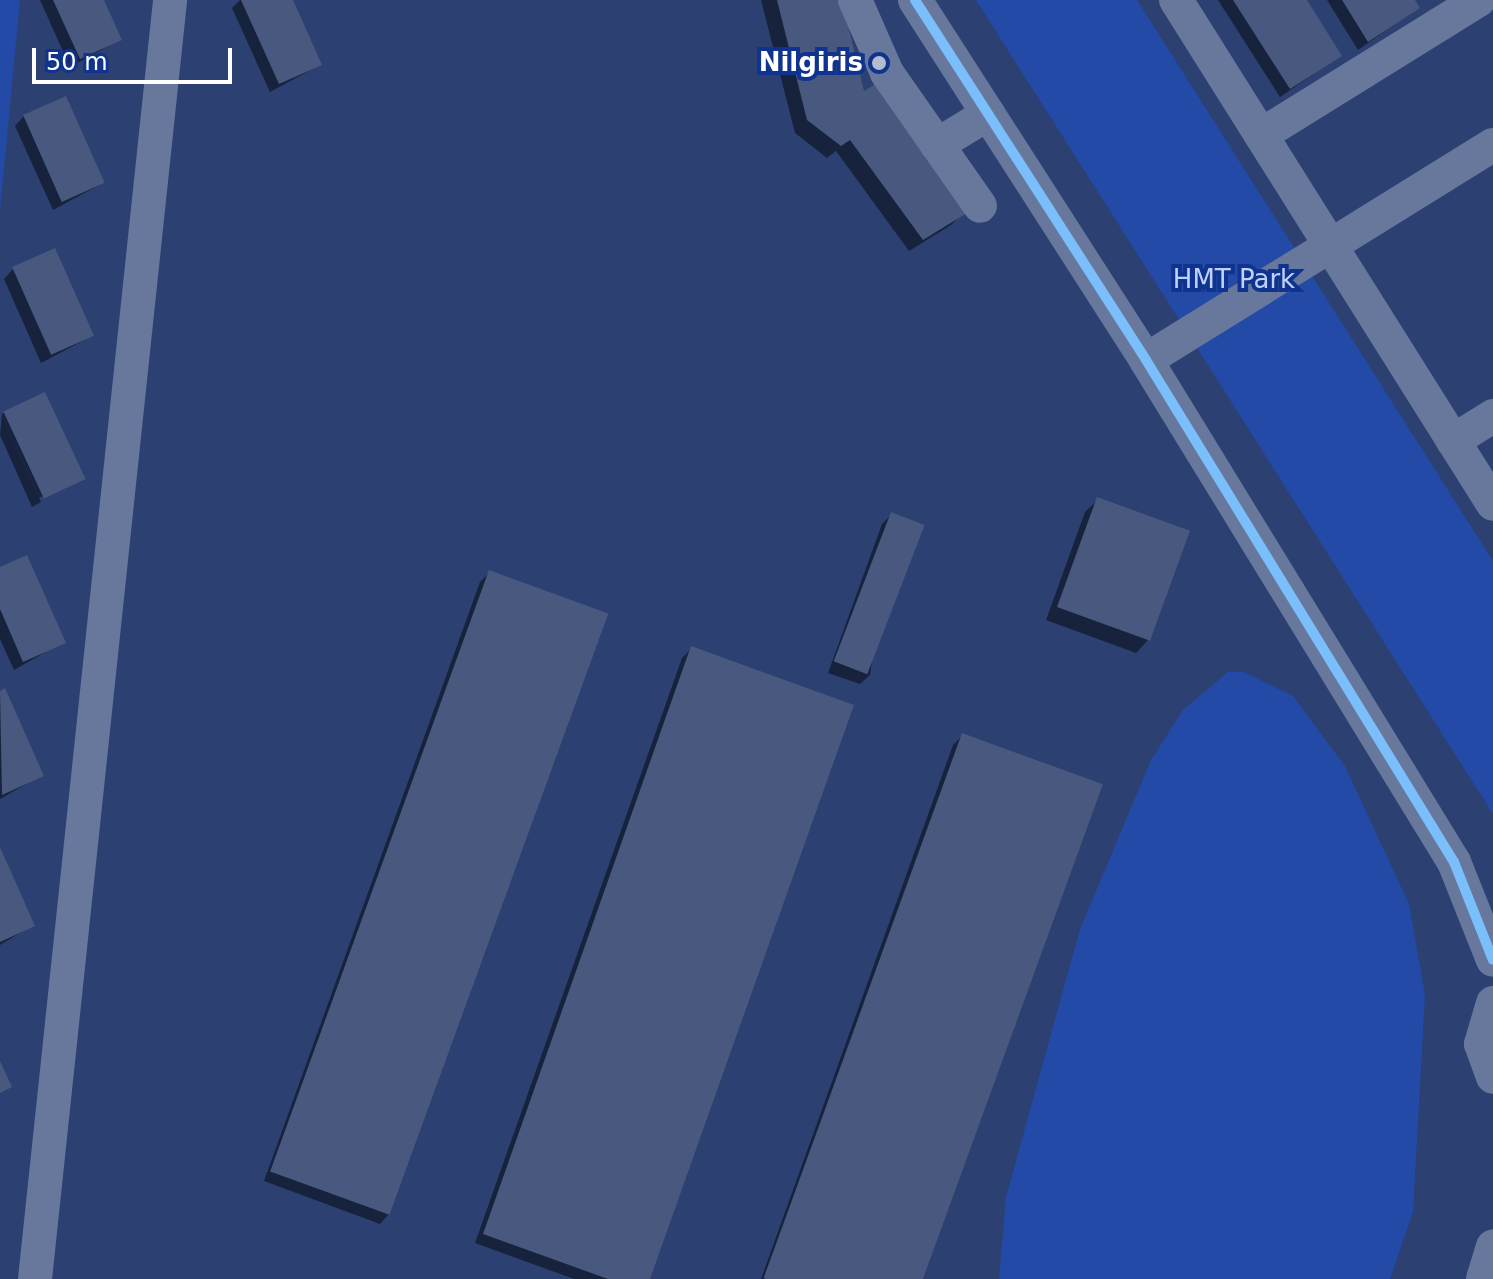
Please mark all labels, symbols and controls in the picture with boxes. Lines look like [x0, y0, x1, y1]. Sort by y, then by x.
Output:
scale bar [36, 32, 236, 82]
place label: Nilgiris [759, 47, 863, 79]
text: 50 m [46, 48, 108, 76]
marker: Nilgiris [870, 54, 888, 72]
park label: HMT Park [1173, 264, 1295, 296]

